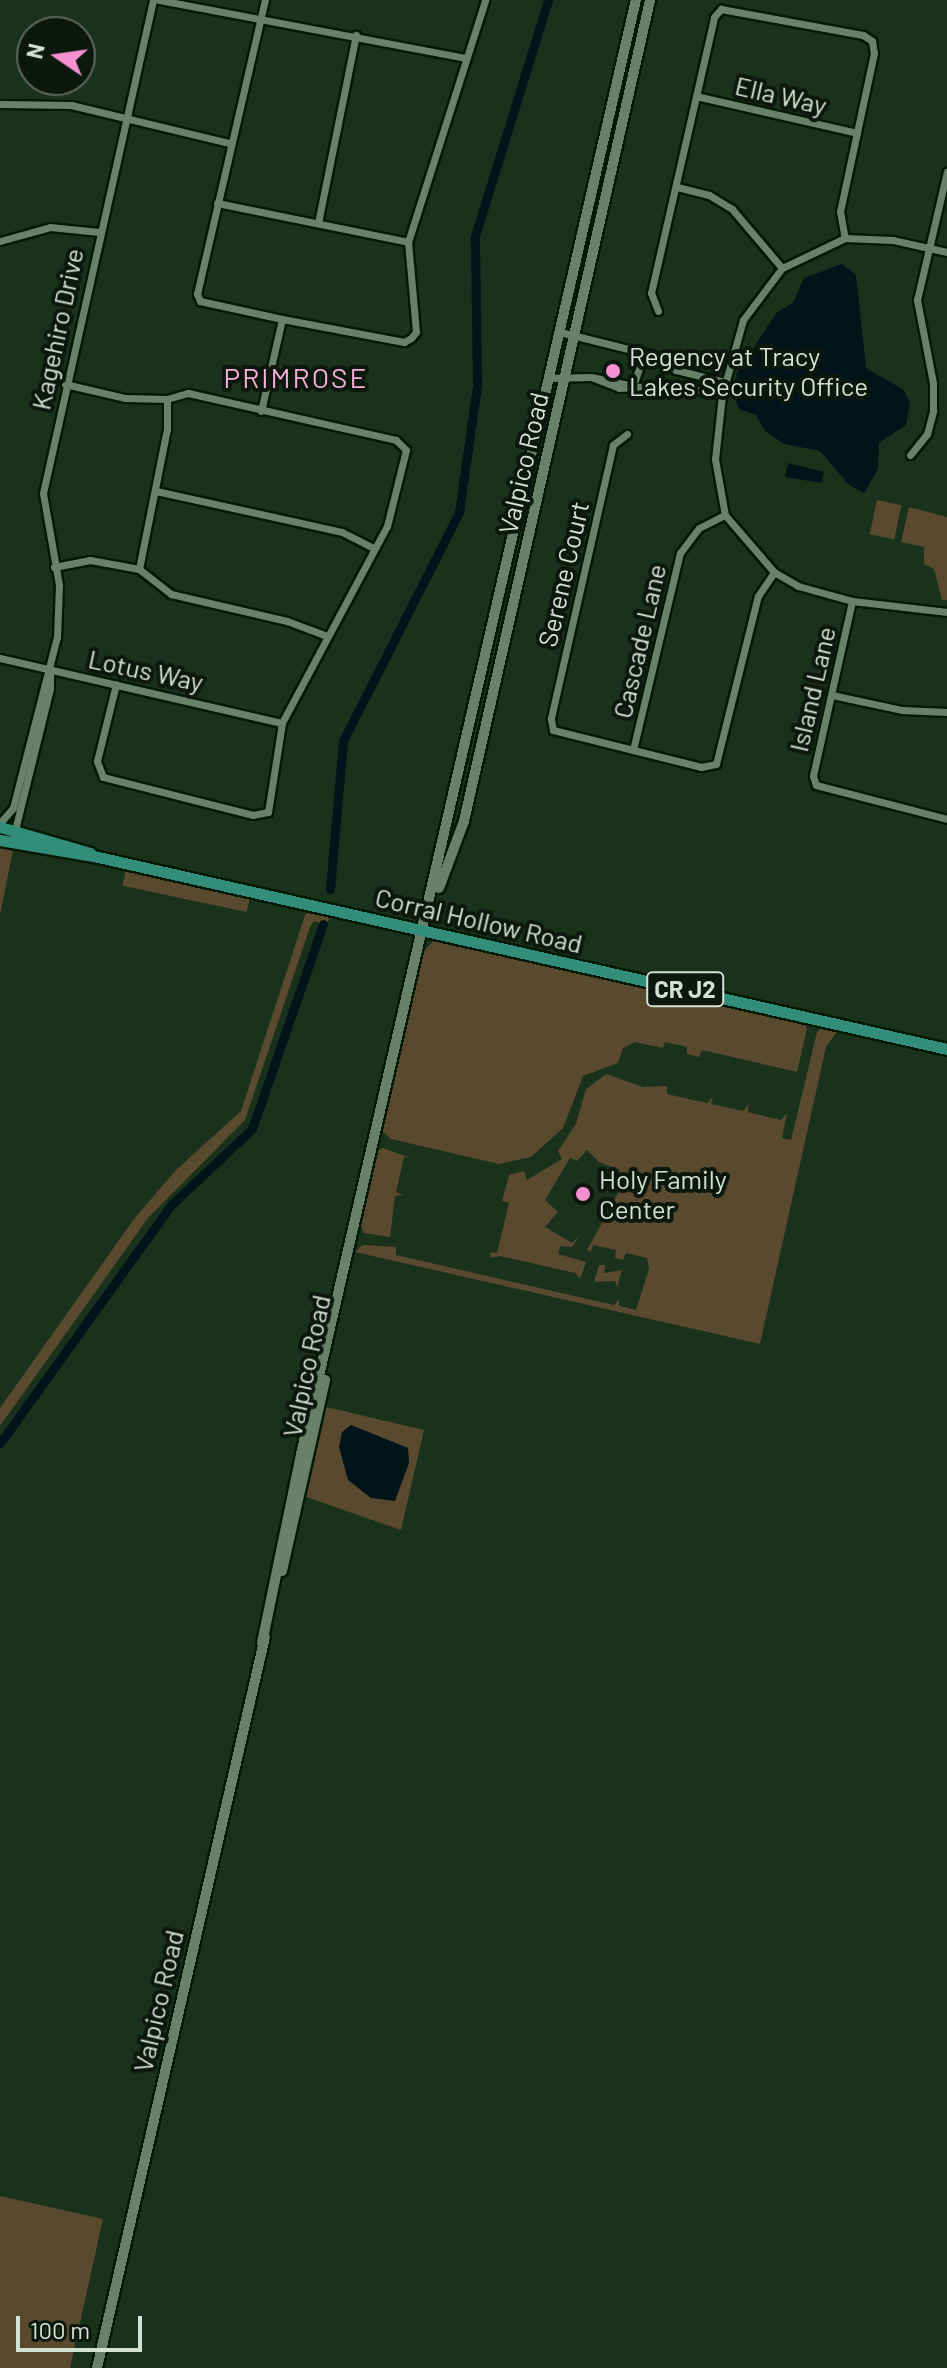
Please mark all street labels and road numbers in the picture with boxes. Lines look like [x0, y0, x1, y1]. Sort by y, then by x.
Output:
street label: Ella Way [732, 69, 830, 121]
street label: Kagehiro Drive [25, 245, 89, 413]
street label: Valpico Road [492, 389, 554, 537]
street label: Serene Court [531, 498, 595, 650]
street label: Cascade Lane [606, 561, 672, 721]
street label: Island Lane [782, 623, 842, 755]
street label: Lotus Way [86, 643, 206, 697]
street label: Corral Hollow Road [372, 881, 586, 959]
road number: CR J2 [645, 969, 725, 1009]
street label: Valpico Road [276, 1292, 336, 1440]
street label: Valpico Road [127, 1927, 189, 2075]

